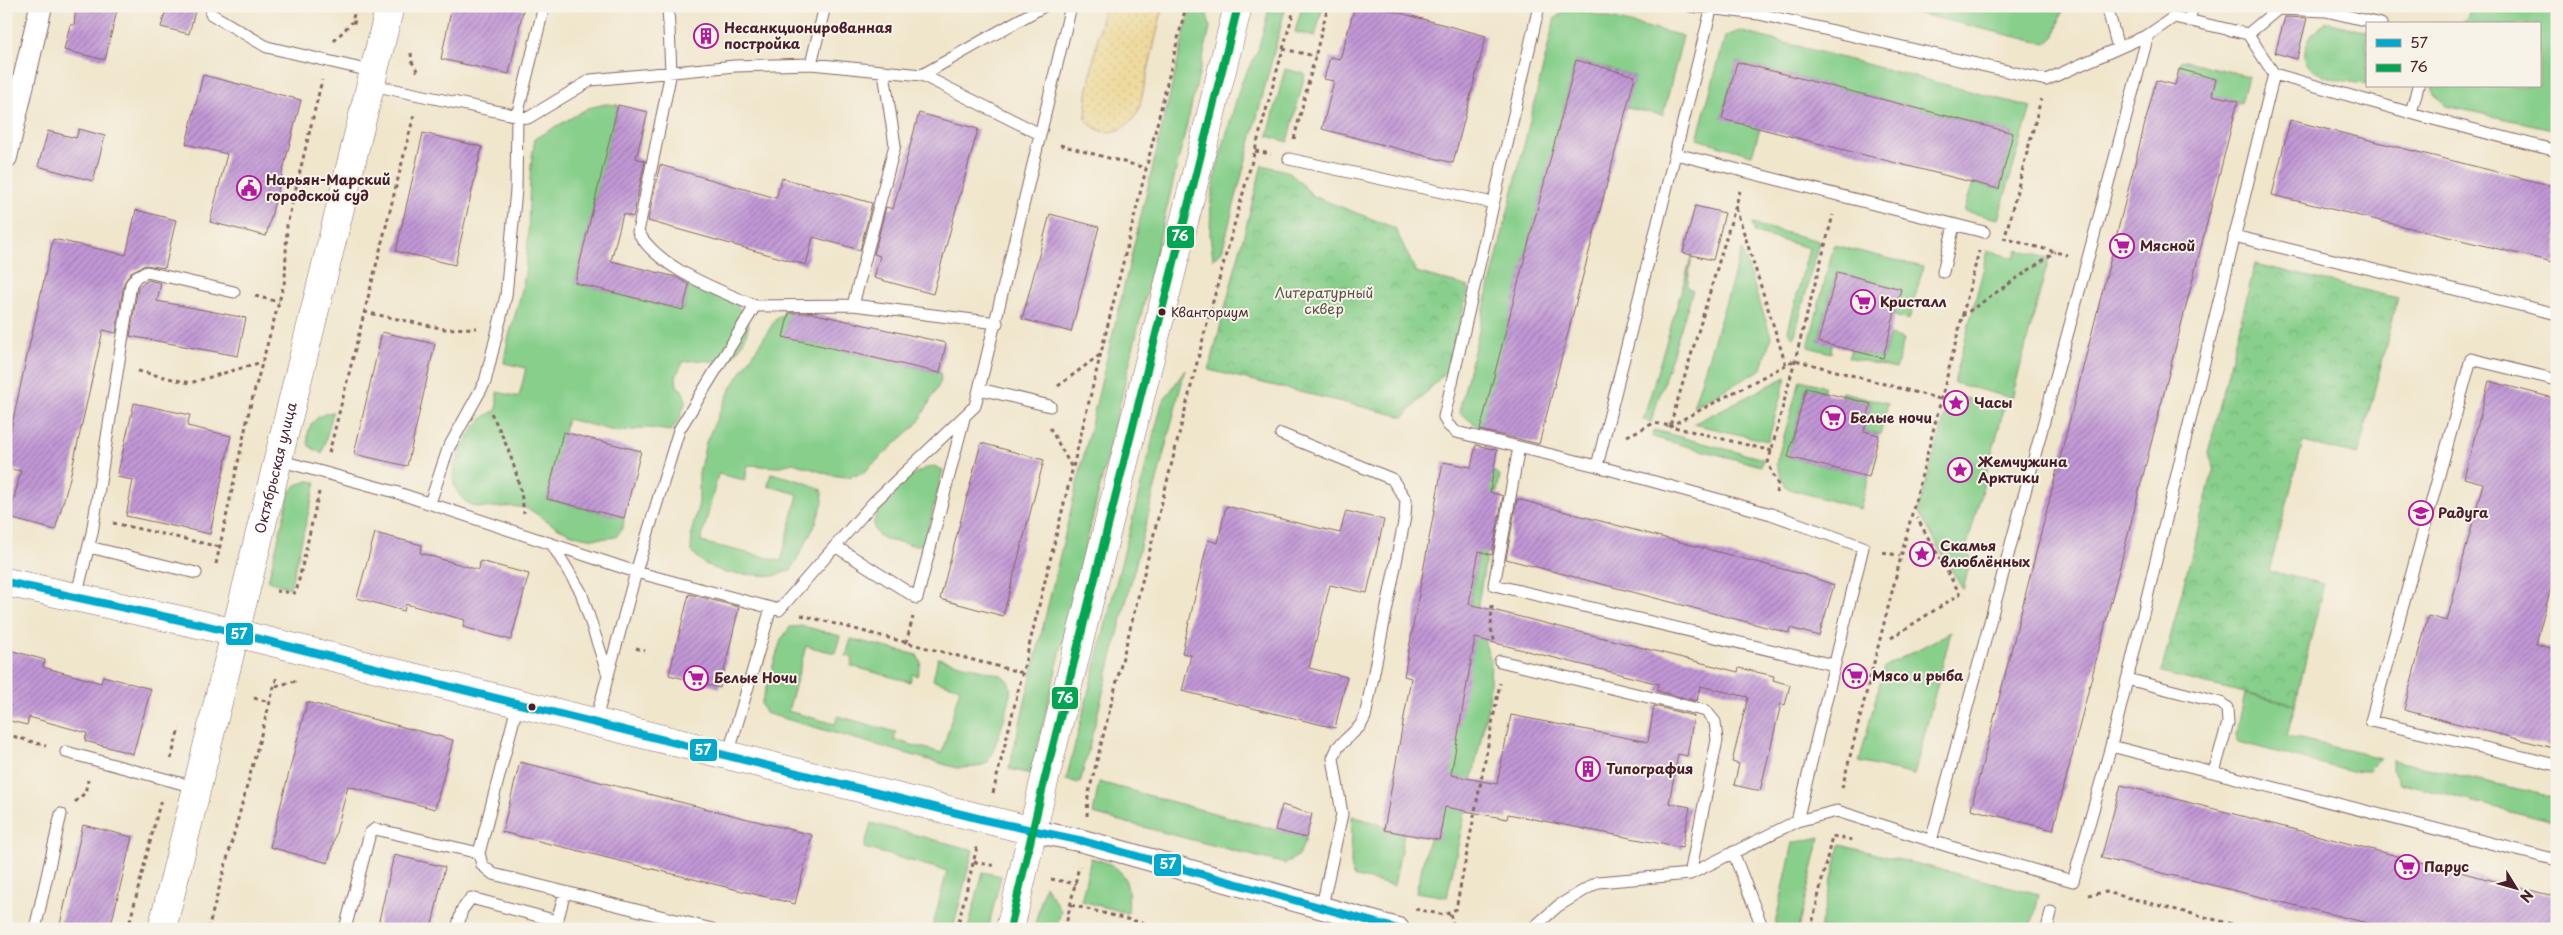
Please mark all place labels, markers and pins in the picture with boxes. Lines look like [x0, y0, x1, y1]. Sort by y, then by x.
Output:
place label: Несанкционированная постройка [724, 17, 892, 54]
building icon: Несанкционированная постройка [693, 23, 719, 49]
place label: Нарьян-Марский городской суд [266, 169, 391, 206]
public building icon: Нарьян-Марский городской суд [236, 175, 262, 201]
supermarket icon: Мясной [2109, 233, 2135, 259]
place label: Мясной [2140, 235, 2196, 256]
supermarket icon: Кристалл [1850, 289, 1876, 315]
place label: Кристалл [1880, 291, 1947, 312]
place label: Кванториум [1171, 302, 1249, 321]
marker: Кванториум [1157, 307, 1167, 317]
place icon: Часы [1943, 390, 1969, 416]
place label: Часы [1974, 392, 2012, 413]
supermarket icon: Белые ночи [1820, 405, 1846, 431]
place label: Белые ночи [1850, 407, 1932, 428]
place label: Жемчужина Арктики [1977, 451, 2068, 488]
place icon: Жемчужина Арктики [1947, 457, 1973, 483]
school or university icon: Радуга [2408, 500, 2434, 526]
place label: Радуга [2438, 502, 2489, 523]
place label: Скамья влюблённых [1940, 535, 2030, 572]
place icon: Скамья влюблённых [1909, 541, 1935, 567]
supermarket icon: Мясо и рыба [1842, 663, 1868, 689]
supermarket icon: Белые Ночи [683, 665, 709, 691]
place label: Мясо и рыба [1872, 665, 1964, 686]
place label: Белые Ночи [714, 667, 797, 688]
unlabelled marker [527, 702, 537, 712]
building icon: Типография [1575, 756, 1601, 782]
place label: Типография [1606, 758, 1693, 779]
supermarket icon: Парус [2394, 854, 2420, 880]
place label: Парус [2424, 856, 2469, 877]

